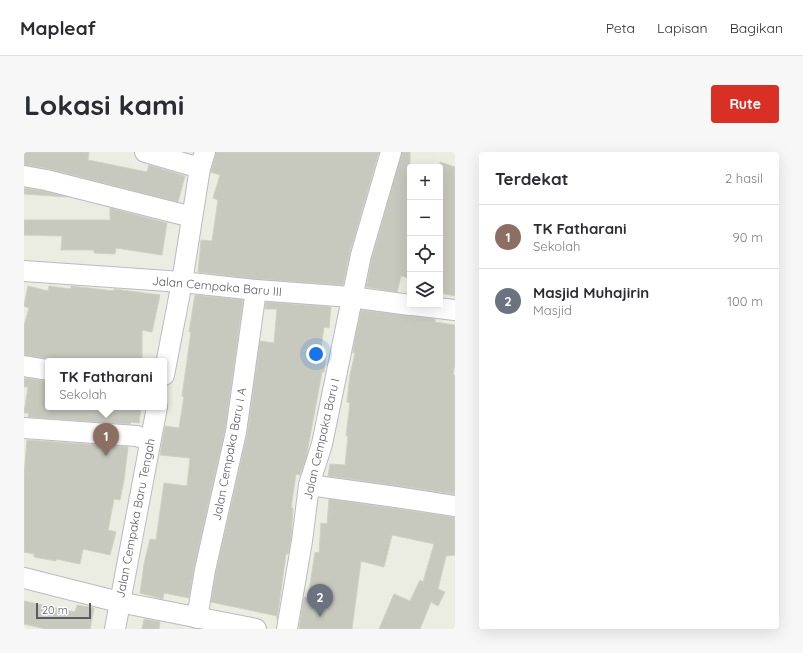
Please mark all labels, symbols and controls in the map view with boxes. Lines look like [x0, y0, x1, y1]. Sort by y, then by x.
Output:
text: Mapleaf [20, 16, 96, 40]
text: Peta [606, 19, 635, 37]
text: Lapisan [657, 19, 708, 37]
text: Bagikan [730, 19, 783, 37]
button: Rute [711, 85, 779, 123]
text: Lokasi kami [24, 87, 184, 122]
map controls [407, 164, 443, 308]
button: + [407, 164, 443, 200]
text: Terdekat [495, 168, 569, 189]
text: 2 hasil [725, 170, 763, 186]
button: − [407, 200, 443, 236]
text: TK Fatharani [533, 219, 627, 238]
text: 1 [505, 229, 511, 245]
text: 90 m [733, 229, 763, 245]
button: locate [407, 236, 443, 272]
text: Sekolah [533, 238, 580, 254]
button: layers [407, 272, 443, 308]
street label: Jalan Cempaka Baru III [151, 273, 283, 299]
text: Masjid Muhajirin [533, 283, 649, 302]
text: 2 [504, 293, 512, 309]
text: 100 m [727, 293, 763, 309]
text: Masjid [533, 302, 572, 318]
your location [306, 344, 326, 364]
popup [45, 358, 167, 410]
text: TK Fatharani [59, 367, 153, 386]
street label: Jalan Cempaka Baru I [300, 377, 342, 501]
text: Sekolah [59, 386, 107, 402]
street label: Jalan Cempaka Baru I A [209, 386, 249, 522]
pin: 1 [93, 423, 119, 456]
street label: Jalan Cempaka Baru Tengah [112, 437, 158, 599]
pin: 2 [307, 584, 333, 617]
scale bar [36, 601, 91, 620]
text: 20 m [42, 603, 68, 617]

